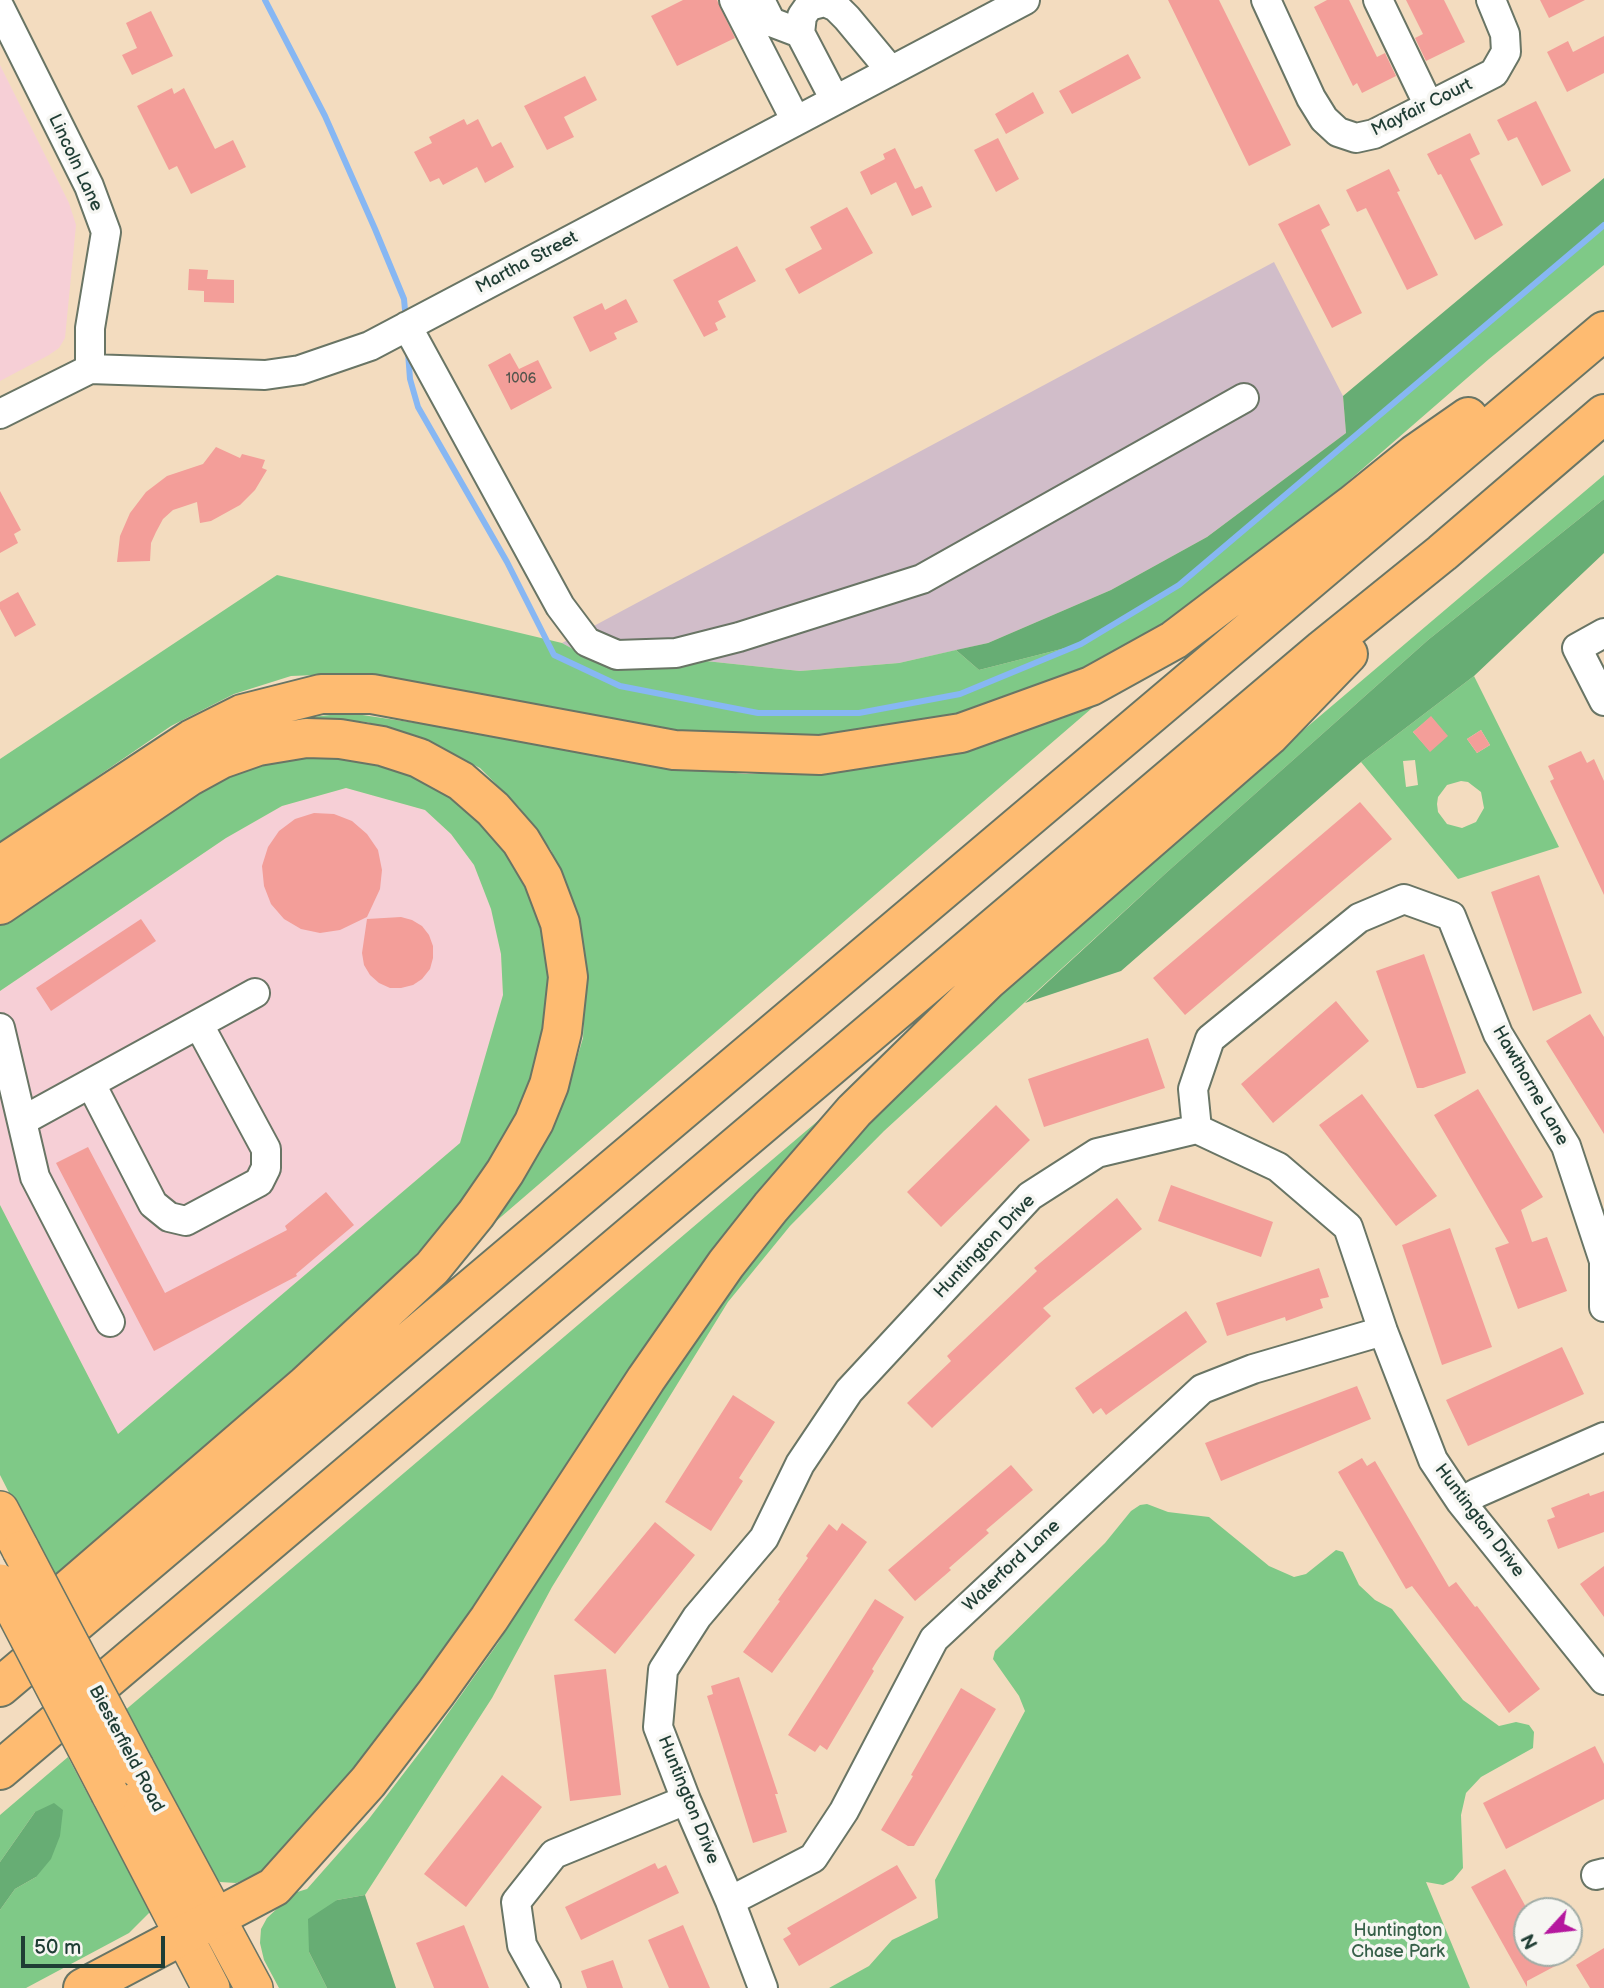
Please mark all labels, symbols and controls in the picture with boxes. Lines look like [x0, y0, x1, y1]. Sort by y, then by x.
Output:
street label: Mayfair Court [1368, 74, 1476, 142]
street label: Lincoln Lane [43, 111, 107, 215]
street label: Martha Street [472, 227, 582, 299]
house number: 1006 [506, 371, 536, 387]
street label: Hawthorne Lane [1487, 1022, 1573, 1150]
street label: Huntington Drive [930, 1191, 1040, 1303]
street label: Huntington Drive [1429, 1460, 1529, 1582]
street label: Waterford Lane [959, 1515, 1065, 1617]
street label: Biesterfield Road [84, 1682, 168, 1816]
street label: Huntington Drive [652, 1733, 724, 1867]
north arrow [1513, 1897, 1583, 1967]
park label: Huntington Chase Park [1351, 1920, 1445, 1962]
scale bar [24, 1922, 168, 1966]
text: N [1517, 1929, 1544, 1952]
text: 50 m [34, 1935, 81, 1960]

